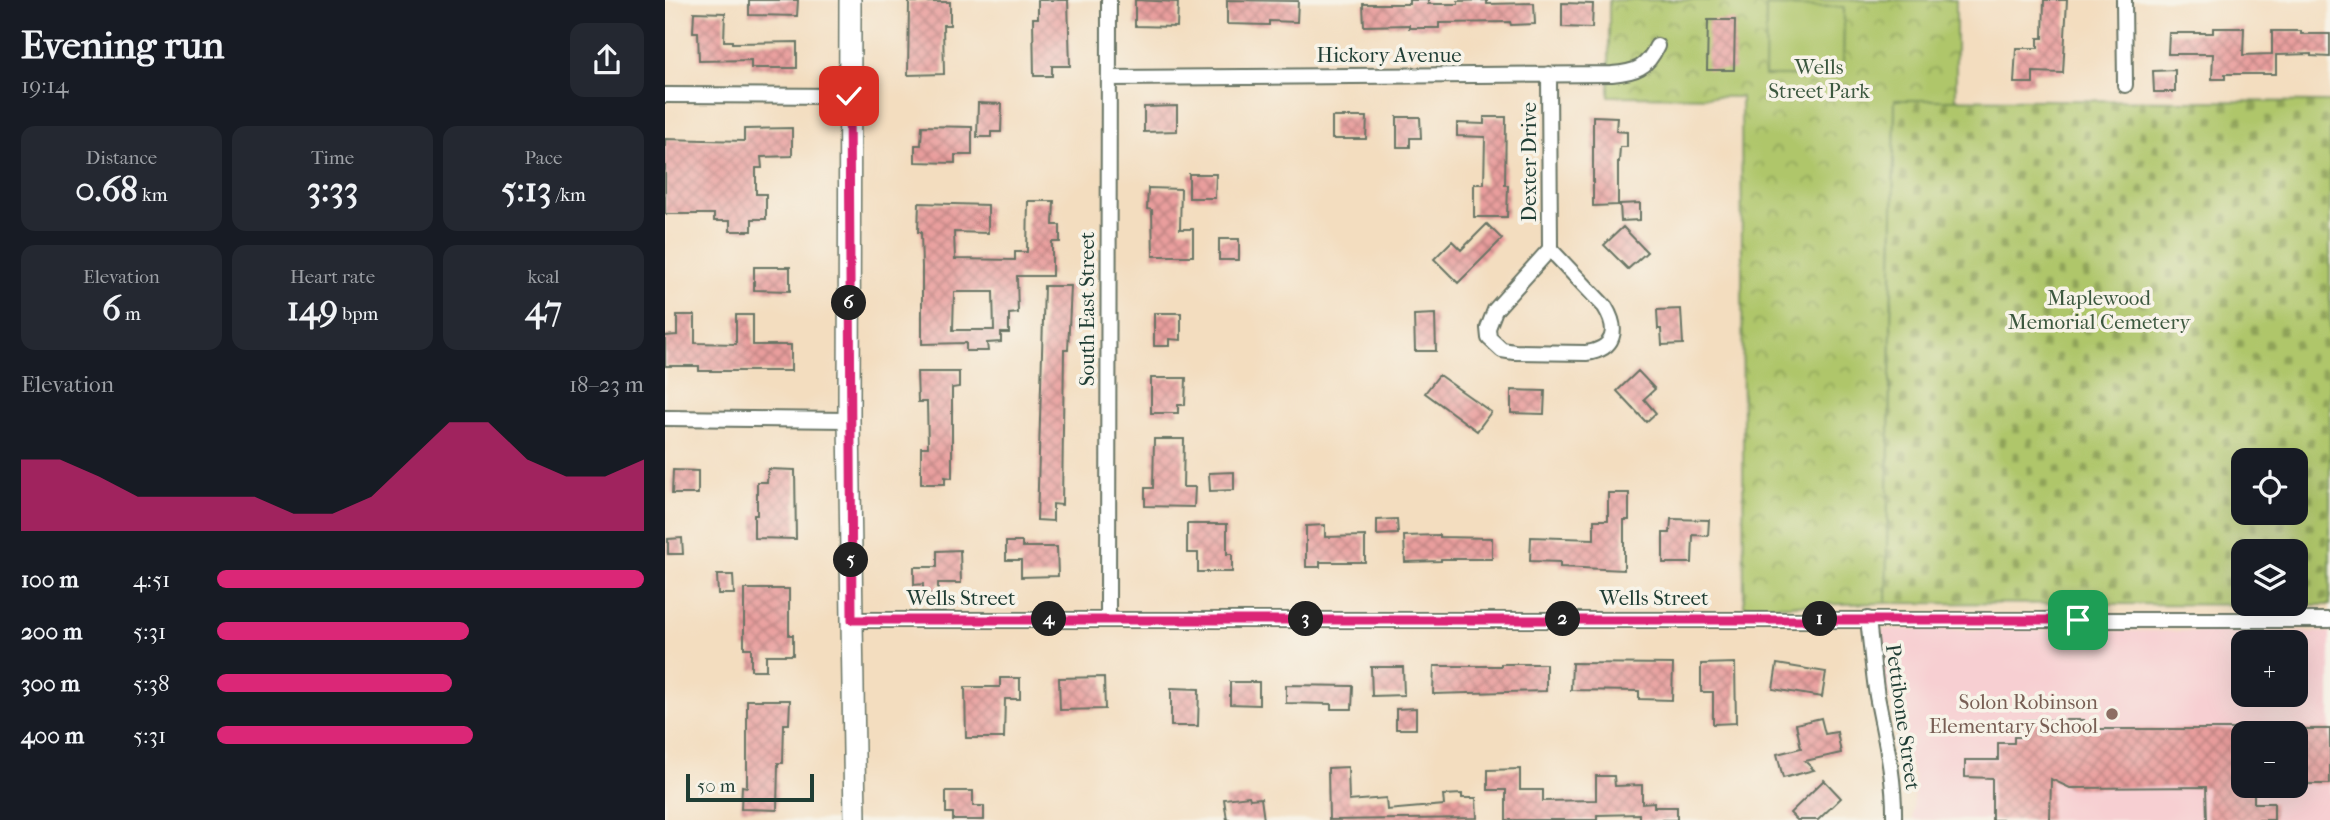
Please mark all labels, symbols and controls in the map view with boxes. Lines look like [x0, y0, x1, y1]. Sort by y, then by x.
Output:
text: Evening run [21, 23, 224, 68]
button: share [570, 23, 644, 97]
street label: Hickory Avenue [1316, 43, 1462, 67]
park label: Wells Street Park [1768, 55, 1870, 103]
pin [819, 66, 879, 126]
text: 19:14 [21, 72, 69, 99]
icon: check [830, 77, 868, 115]
street label: Dexter Drive [1517, 102, 1541, 222]
text: Distance [86, 147, 157, 169]
text: Time [311, 147, 354, 169]
text: Pace [525, 147, 562, 169]
text: 0.68 [75, 169, 138, 210]
text: 3:33 [307, 169, 358, 210]
text: 5:13 [501, 169, 552, 210]
text: km [138, 184, 168, 206]
text: /km [552, 184, 586, 206]
street label: South East Street [1075, 231, 1099, 386]
text: Elevation [83, 266, 160, 288]
text: Heart rate [290, 266, 375, 288]
text: kcal [528, 266, 559, 288]
pin: 6 [831, 286, 867, 320]
park label: Maplewood Memorial Cemetery [2008, 286, 2191, 334]
text: 6 [102, 288, 121, 329]
text: 149 [287, 288, 338, 329]
text: 47 [525, 288, 562, 329]
text: 6 [843, 291, 854, 313]
text: m [121, 303, 141, 325]
text: bpm [338, 303, 378, 325]
text: Elevation [21, 371, 114, 398]
text: 18–23 m [569, 371, 644, 398]
map controls [2231, 448, 2308, 798]
button: locate [2231, 448, 2308, 525]
button: layers [2231, 539, 2308, 616]
pin: 5 [833, 542, 869, 578]
text: 5 [846, 548, 855, 570]
text: 100 m [21, 566, 79, 593]
text: 4:51 [133, 566, 170, 593]
street label: Wells Street [906, 586, 1016, 610]
street label: Wells Street [1599, 586, 1709, 610]
pin [2048, 590, 2108, 650]
icon: arrive [2059, 601, 2097, 639]
pin: 4 [1031, 602, 1067, 636]
pin: 3 [1289, 602, 1323, 636]
pin: 2 [1545, 602, 1581, 636]
pin: 1 [1803, 602, 1837, 636]
text: 4 [1043, 607, 1054, 629]
text: 3 [1302, 607, 1309, 629]
text: 2 [1558, 607, 1567, 629]
text: 1 [1816, 607, 1823, 629]
text: 200 m [21, 618, 82, 645]
text: 5:31 [133, 618, 166, 645]
button: + [2231, 630, 2308, 707]
street label: Pettibone Street [1881, 642, 1925, 792]
text: 300 m [21, 670, 80, 697]
text: 5:38 [133, 670, 170, 697]
place label: Solon Robinson Elementary School [1929, 690, 2098, 738]
marker: Solon Robinson Elementary School [2104, 706, 2120, 722]
button: − [2231, 721, 2308, 798]
text: 400 m [21, 722, 84, 749]
text: 5:31 [133, 722, 166, 749]
scale bar [686, 771, 814, 803]
text: 50 m [697, 775, 736, 797]

